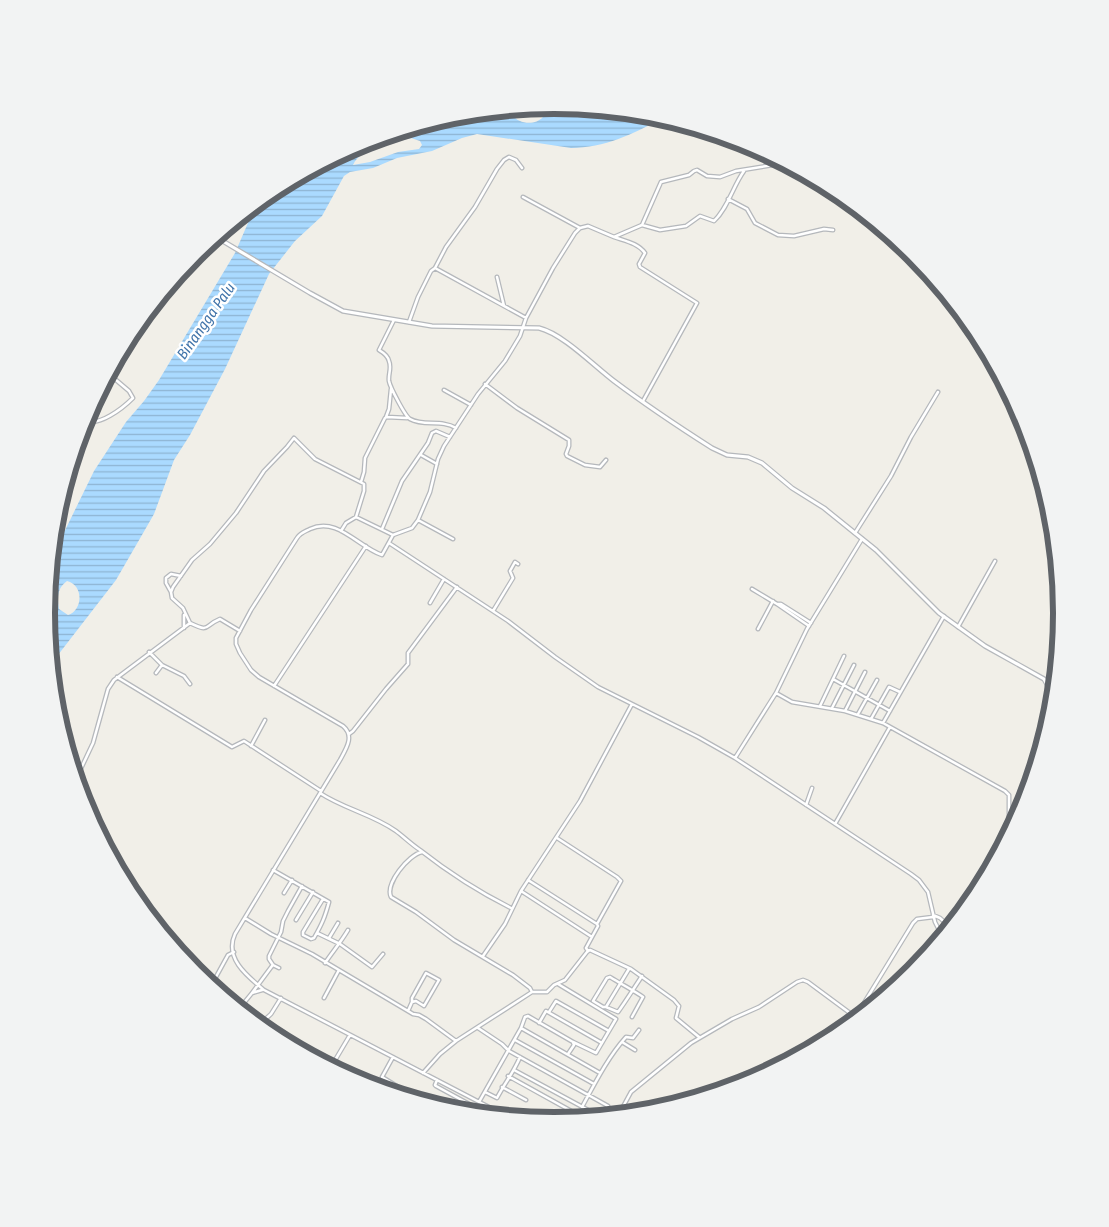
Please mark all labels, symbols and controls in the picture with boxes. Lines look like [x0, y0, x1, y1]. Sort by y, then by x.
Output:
water label: Binangga Palu [173, 279, 239, 363]

